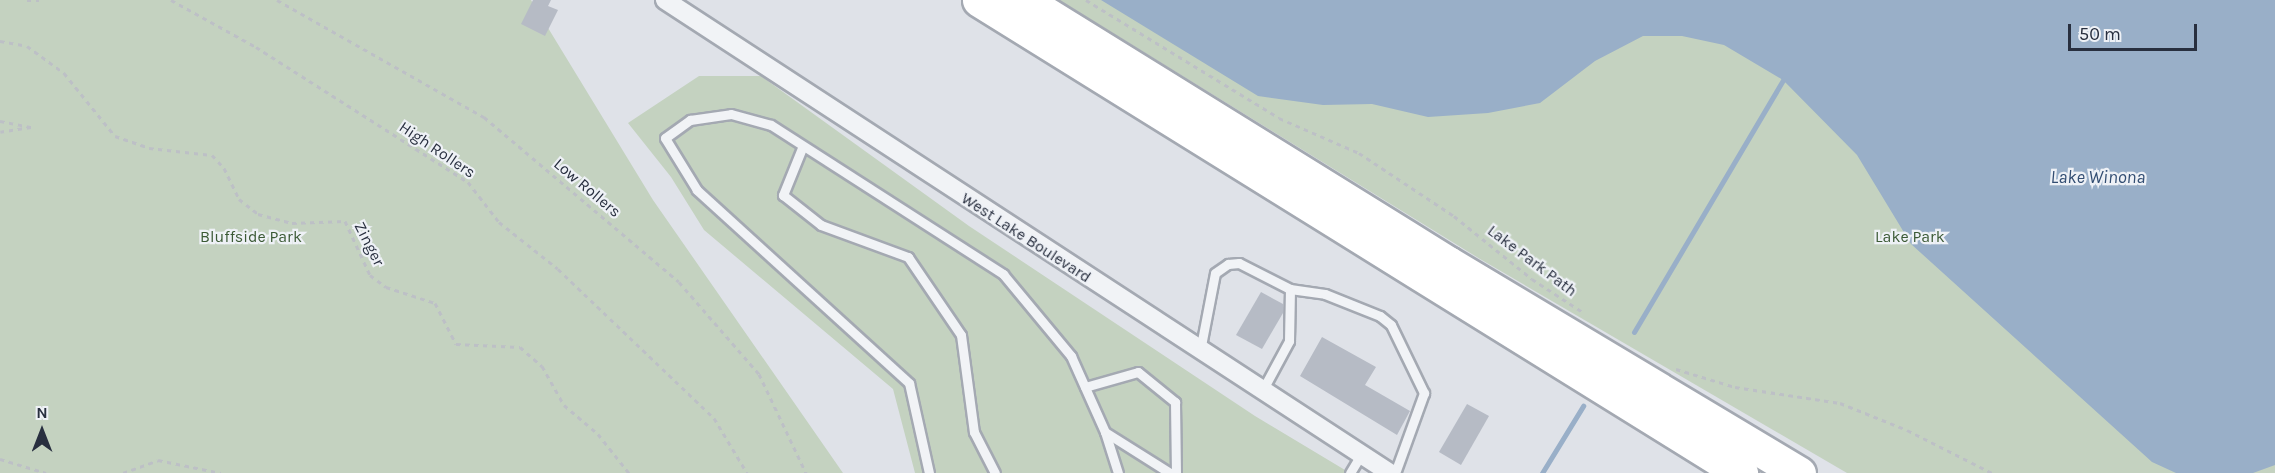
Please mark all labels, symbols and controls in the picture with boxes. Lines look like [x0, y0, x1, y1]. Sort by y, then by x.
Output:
scale bar [2071, 12, 2200, 50]
text: 50 m [2079, 23, 2121, 45]
street label: High Rollers [395, 117, 479, 183]
street label: Low Rollers [550, 154, 624, 222]
water label: Lake Winona [2051, 166, 2145, 188]
street label: West Lake Boulevard [958, 189, 1094, 287]
street label: Zinger [350, 219, 388, 269]
street label: Lake Park Path [1484, 221, 1580, 301]
park label: Bluffside Park [200, 227, 302, 247]
park label: Lake Park [1875, 227, 1945, 247]
north arrow [12, 401, 72, 461]
text: N [36, 403, 48, 422]

